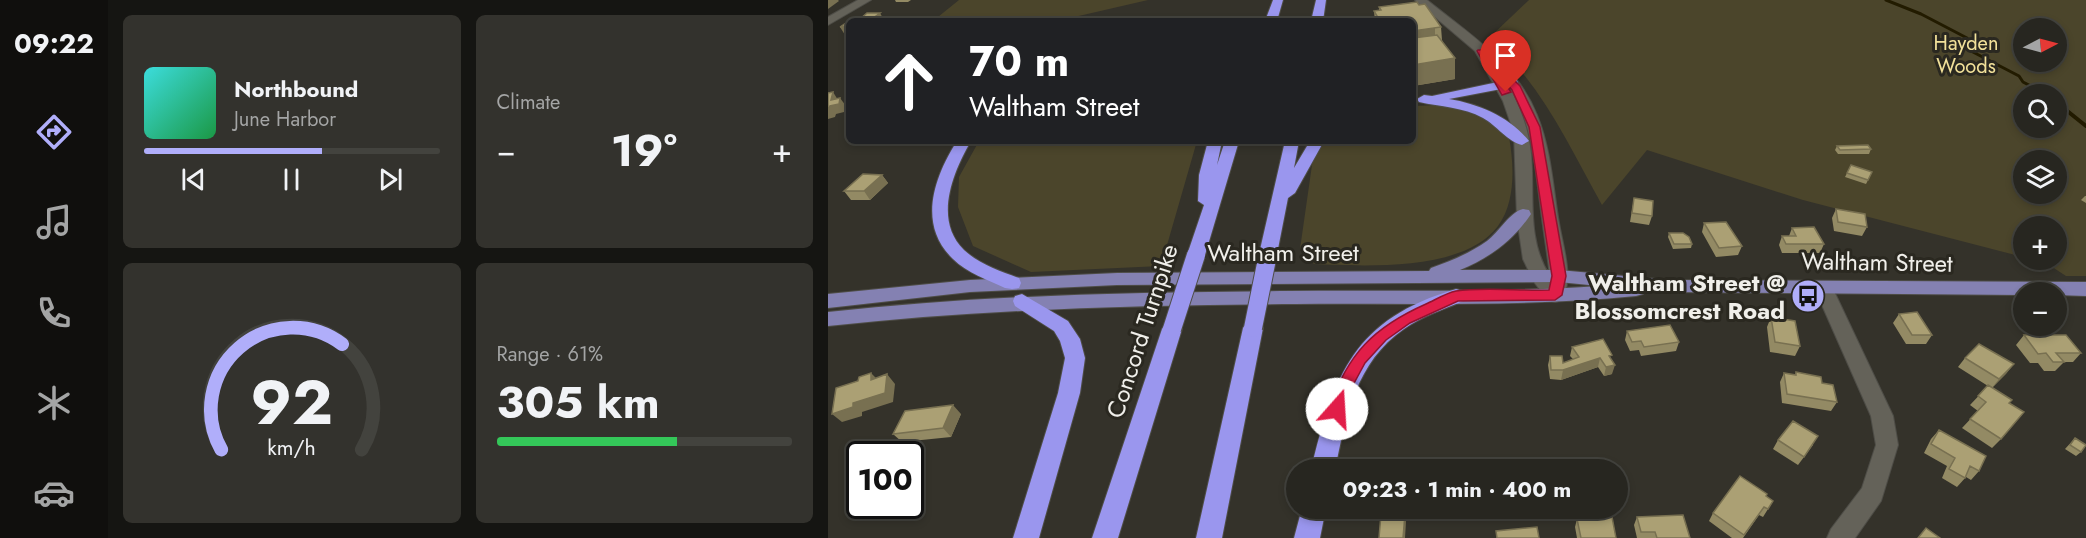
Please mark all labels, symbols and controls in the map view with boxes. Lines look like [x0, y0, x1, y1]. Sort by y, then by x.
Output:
north arrow [2013, 18, 2067, 72]
map controls [2013, 18, 2067, 336]
text: 09:22 [14, 24, 94, 63]
park label: Hayden Woods [1934, 29, 1998, 81]
pin [1480, 30, 1531, 92]
text: 70 m [969, 31, 1069, 92]
icon: arrive [1489, 39, 1522, 72]
icon: ahead [870, 42, 948, 120]
text: Northbound [234, 73, 358, 105]
button: search [2013, 84, 2067, 138]
text: Waltham Street [969, 87, 1139, 126]
text: Climate [497, 88, 560, 117]
text: June Harbor [234, 105, 336, 134]
icon: directions [33, 111, 75, 153]
text: 19° [611, 118, 677, 183]
text: − [497, 127, 516, 174]
text: + [772, 127, 792, 174]
button: layers [2013, 150, 2067, 204]
icon: previous [177, 163, 210, 196]
icon: pause [275, 163, 308, 196]
icon: next [374, 163, 407, 196]
icon: music [33, 201, 75, 243]
button: + [2013, 216, 2067, 270]
street label: Waltham Street [1207, 235, 1359, 270]
street label: Concord Turnpike [1097, 240, 1187, 422]
street label: Waltham Street [1801, 243, 1953, 281]
place label: Waltham Street @ Blossomcrest Road [1574, 265, 1786, 328]
bus stop icon: Waltham Street @ Blossomcrest Road [1790, 278, 1826, 314]
button: − [2013, 282, 2067, 336]
icon: phone [33, 292, 75, 334]
text: Range · 61% [497, 340, 603, 369]
text: 92 [250, 357, 333, 447]
text: 305 km [497, 370, 660, 435]
position arrow [1305, 377, 1369, 441]
icon: climate [33, 382, 75, 424]
text: km/h [268, 432, 316, 463]
speed limit sign: 100 [846, 441, 924, 519]
icon: car [33, 472, 75, 514]
text: 09:23 · 1 min · 400 m [1343, 473, 1571, 505]

